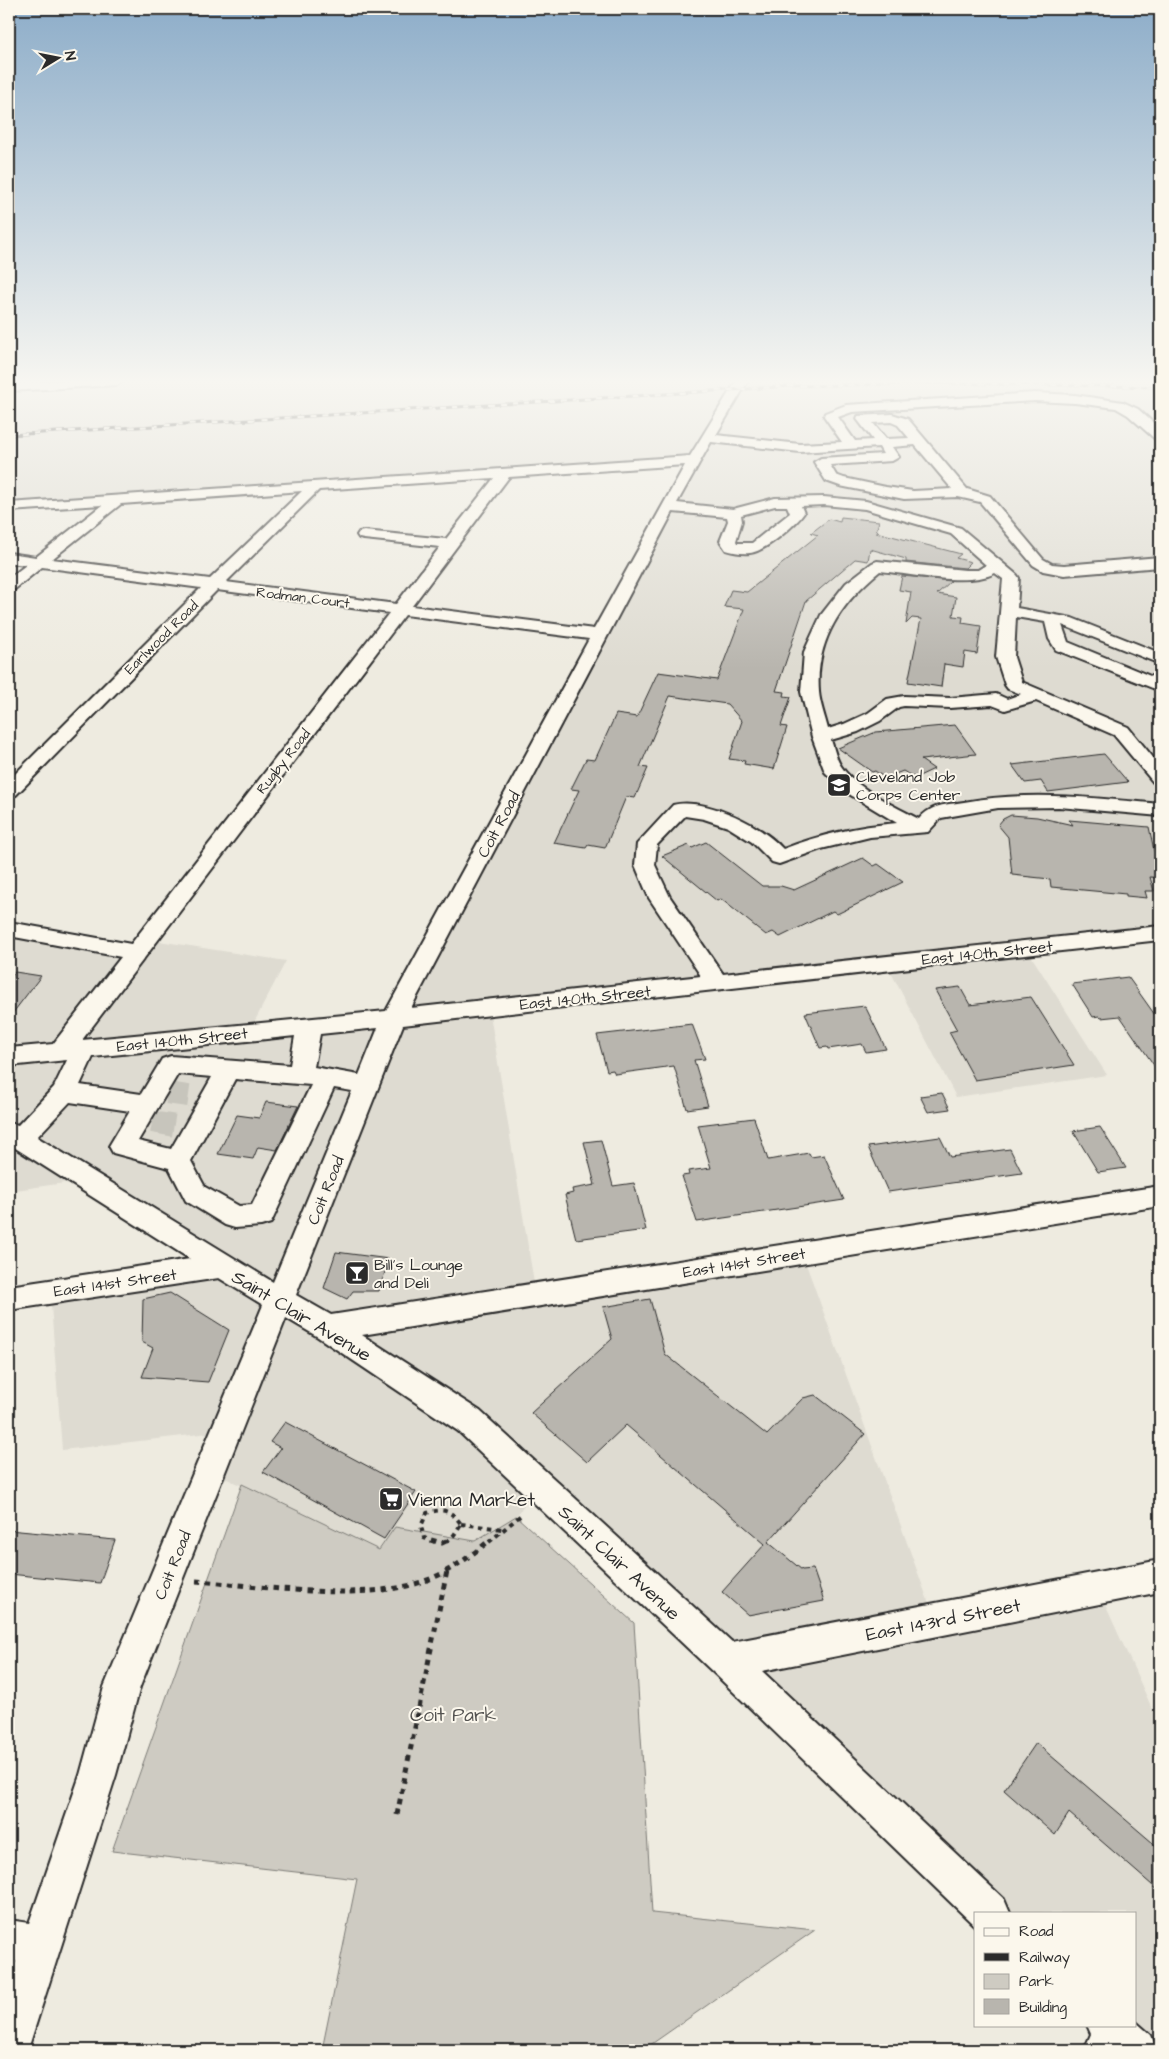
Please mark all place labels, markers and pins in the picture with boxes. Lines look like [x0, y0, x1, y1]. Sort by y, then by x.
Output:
place label: Cleveland Job Corps Center [856, 766, 961, 806]
school or university icon: Cleveland Job Corps Center [826, 772, 852, 798]
place label: Bill's Lounge and Deli [374, 1254, 463, 1294]
bar icon: Bill's Lounge and Deli [344, 1260, 370, 1286]
supermarket icon: Vienna Market [378, 1486, 404, 1512]
place label: Vienna Market [408, 1487, 535, 1514]

